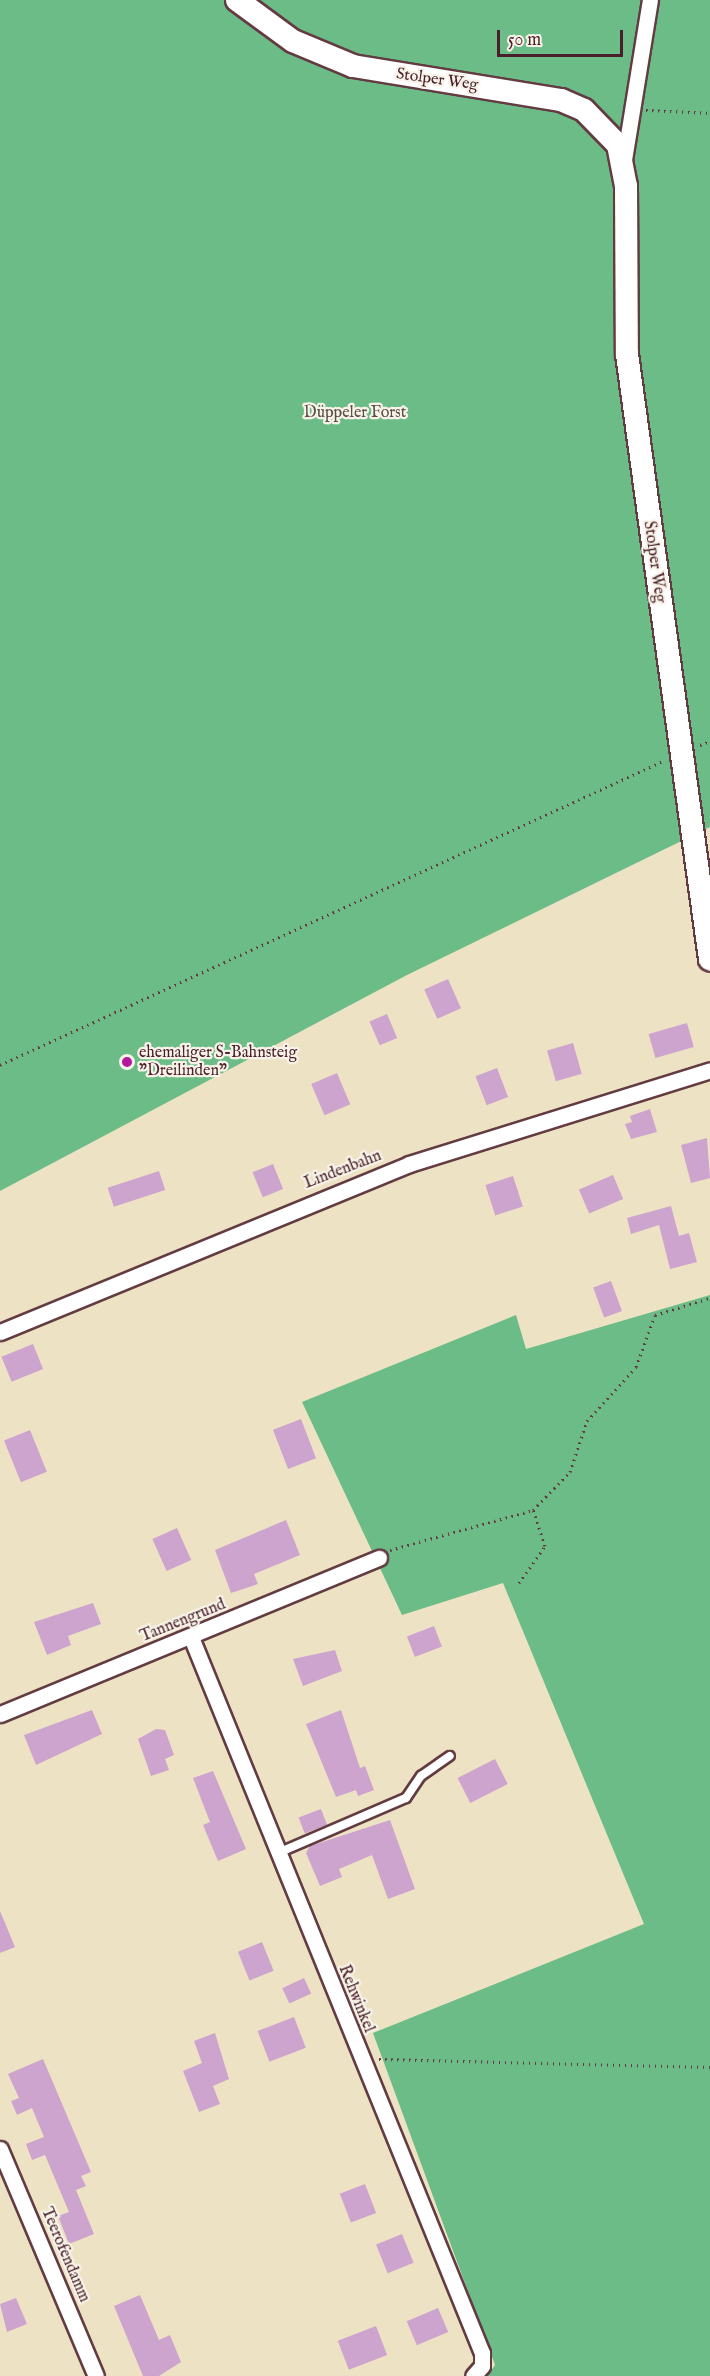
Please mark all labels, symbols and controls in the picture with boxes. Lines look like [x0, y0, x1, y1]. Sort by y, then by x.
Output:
scale bar [500, 18, 626, 56]
text: 50 m [508, 29, 541, 52]
street label: Stolper Weg [395, 65, 479, 95]
park label: Düppeler Forst [304, 403, 406, 423]
street label: Stolper Weg [639, 520, 669, 604]
place label: ehemaliger S-Bahnsteig "Dreilinden" [139, 1043, 297, 1081]
marker: ehemaliger S-Bahnsteig "Dreilinden" [120, 1055, 134, 1069]
street label: Lindenbahn [302, 1147, 384, 1193]
street label: Tannengrund [138, 1595, 228, 1647]
street label: Rehwinkel [334, 1962, 378, 2036]
street label: Teerofendamm [36, 2205, 94, 2305]

